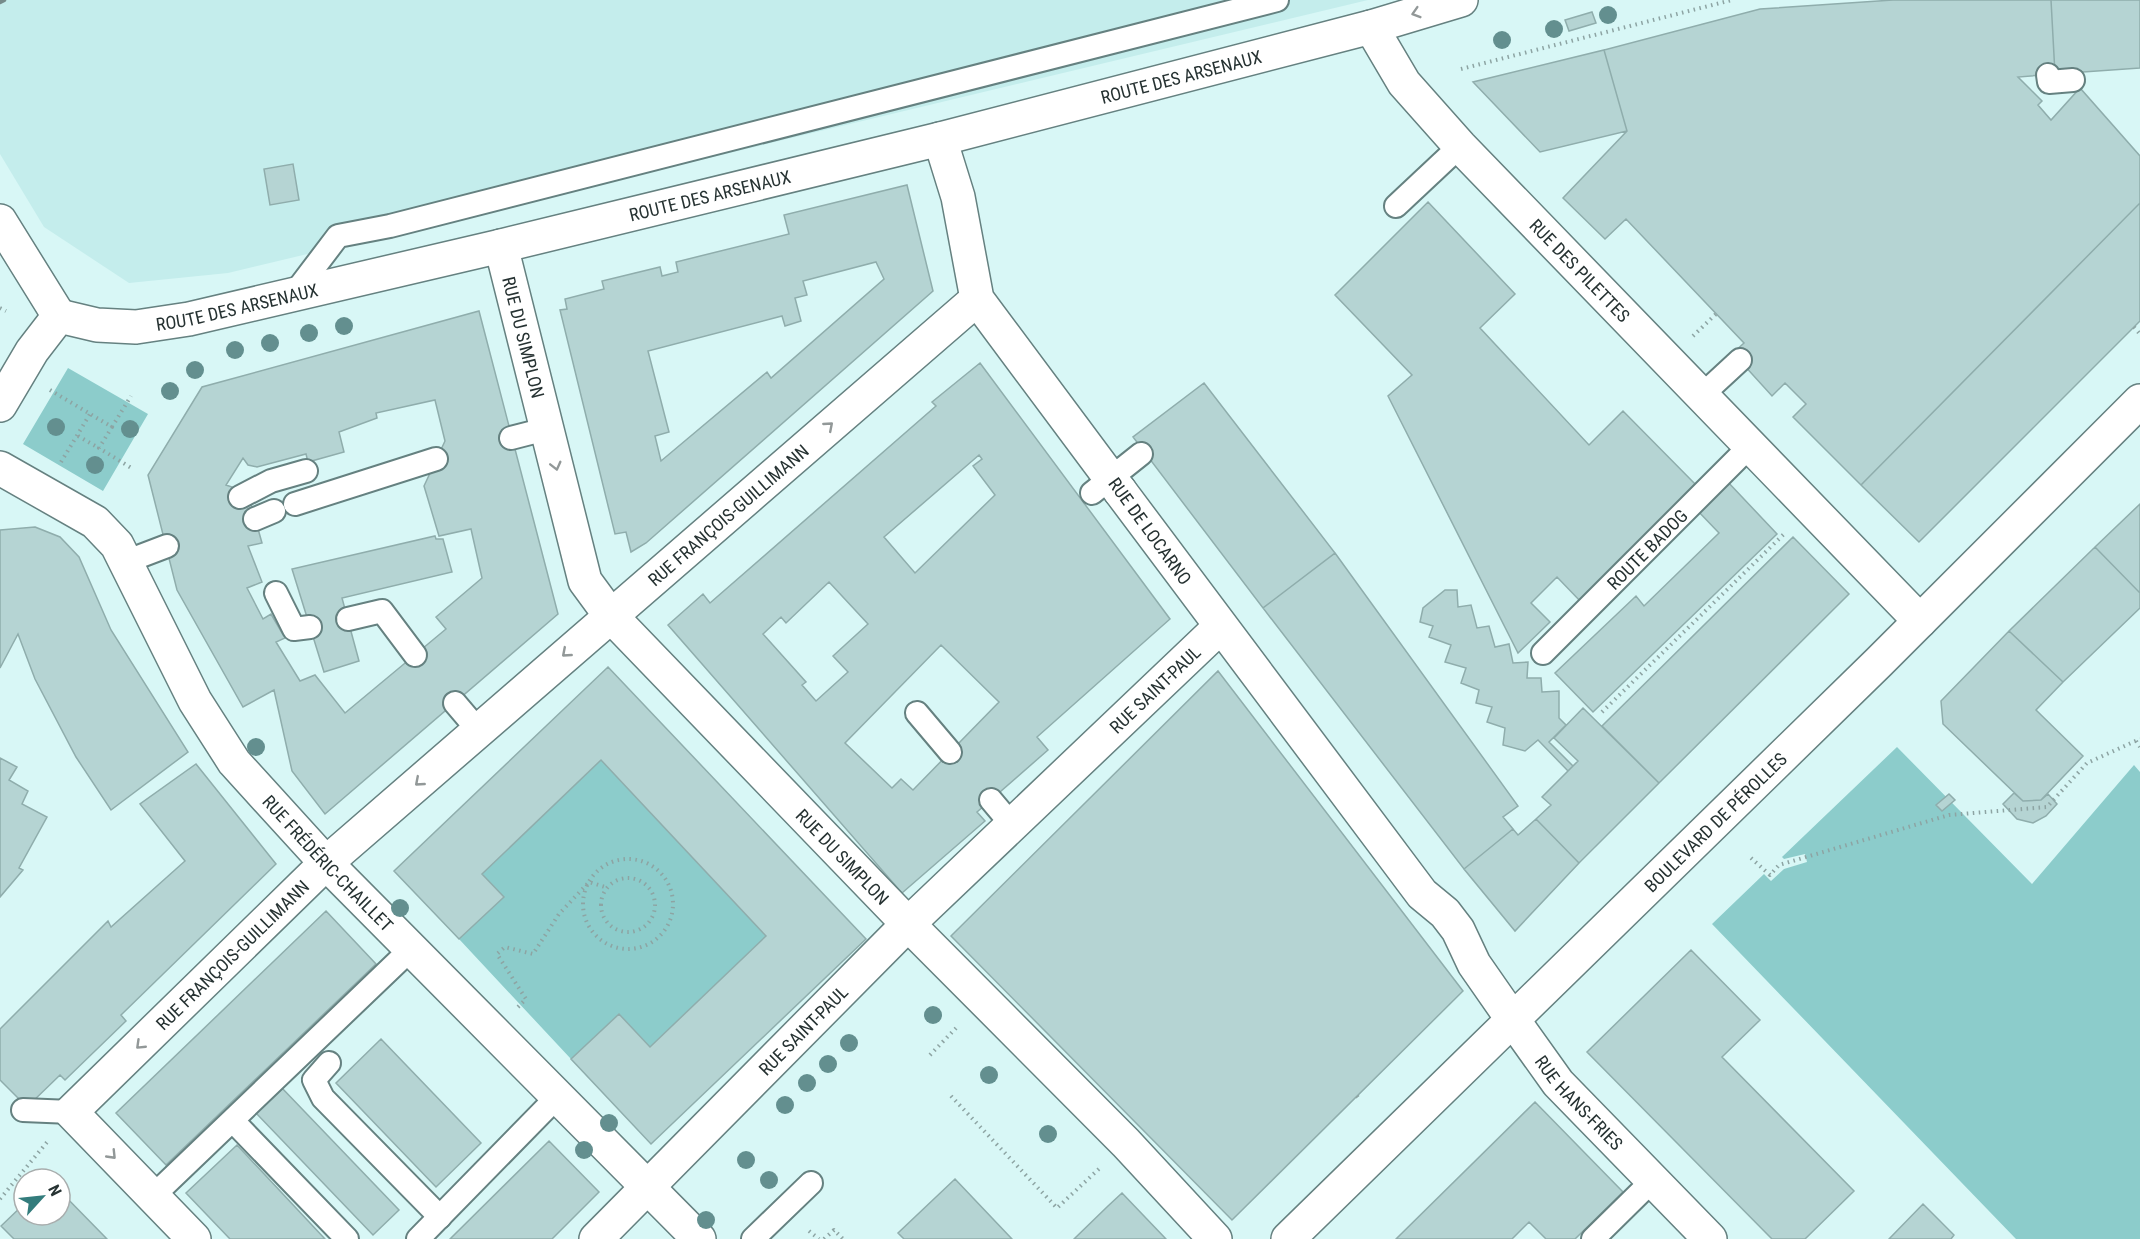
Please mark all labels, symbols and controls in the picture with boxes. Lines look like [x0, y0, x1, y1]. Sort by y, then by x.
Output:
one-way arrow [1411, 6, 1422, 18]
street label: ROUTE DES ARSENAUX [1098, 45, 1264, 107]
street label: ROUTE DES ARSENAUX [627, 165, 793, 225]
street label: RUE DES PILETTES [1526, 214, 1635, 326]
street label: RUE DU SIMPLON [499, 274, 549, 400]
street label: ROUTE DES ARSENAUX [154, 279, 320, 334]
one-way arrow [822, 422, 833, 433]
street label: RUE FRANÇOIS-GUILLIMANN [643, 440, 812, 590]
one-way arrow [548, 461, 561, 471]
street label: RUE DE LOCARNO [1104, 473, 1196, 589]
street label: ROUTE BADOG [1602, 505, 1691, 594]
street label: RUE SAINT-PAUL [1105, 641, 1205, 737]
one-way arrow [562, 646, 573, 657]
street label: BOULEVARD DE PÉROLLES [1640, 748, 1791, 896]
one-way arrow [415, 774, 426, 785]
street label: RUE FRÉDÉRIC-CHAILLET [259, 790, 398, 935]
street label: RUE DU SIMPLON [792, 804, 894, 909]
street label: RUE FRANÇOIS-GUILLIMANN [151, 875, 313, 1034]
street label: RUE SAINT-PAUL [754, 981, 852, 1079]
one-way arrow [136, 1038, 146, 1049]
street label: RUE HANS-FRIES [1531, 1051, 1628, 1154]
one-way arrow [104, 1147, 115, 1158]
north arrow [12, 1167, 72, 1227]
text: N [44, 1182, 66, 1199]

